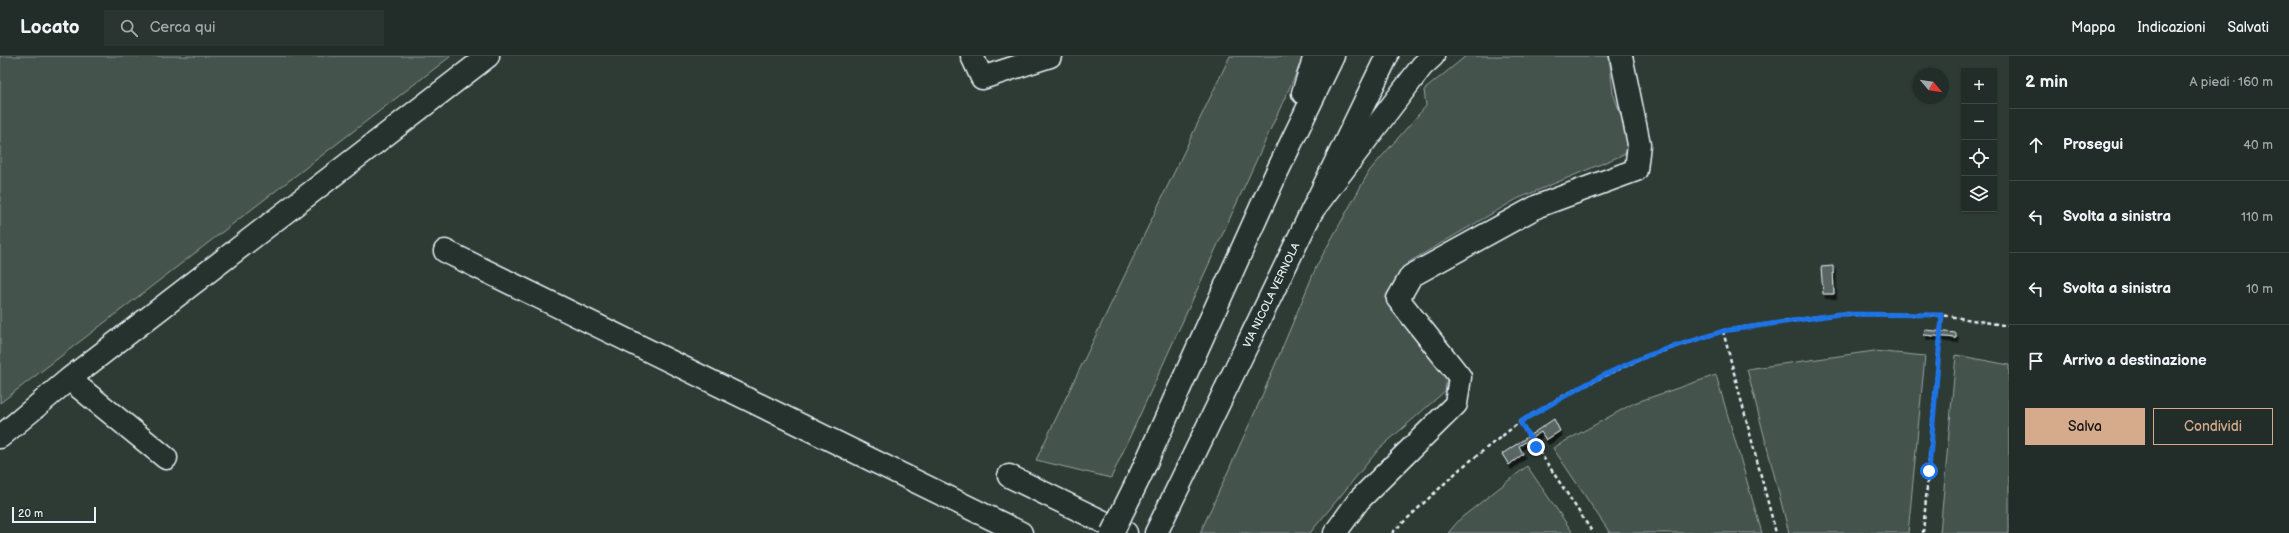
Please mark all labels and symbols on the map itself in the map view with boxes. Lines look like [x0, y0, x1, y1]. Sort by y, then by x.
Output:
north arrow [1913, 68, 1949, 104]
street label: VIA NICOLA VERNOLA [1240, 240, 1303, 350]
route end [1527, 438, 1545, 456]
route start [1920, 462, 1938, 480]
scale bar [12, 505, 96, 524]

